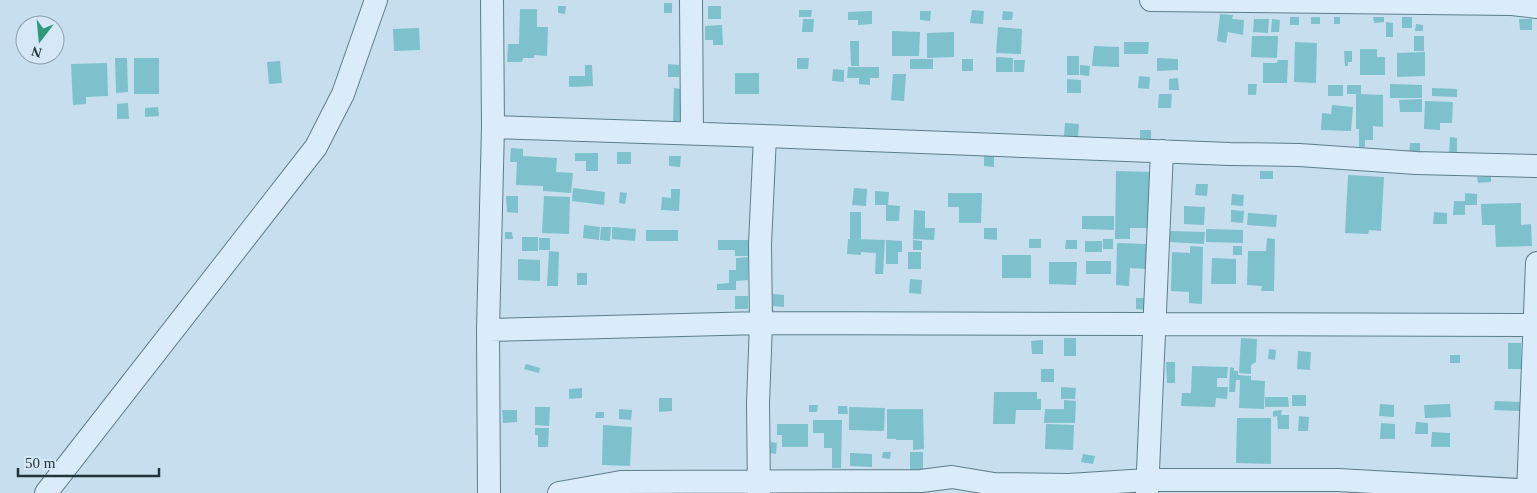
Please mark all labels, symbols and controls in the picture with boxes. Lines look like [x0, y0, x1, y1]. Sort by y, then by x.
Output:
north arrow [15, 15, 65, 65]
text: N [30, 43, 43, 61]
scale bar [18, 446, 159, 478]
text: 50 m [25, 455, 56, 471]

